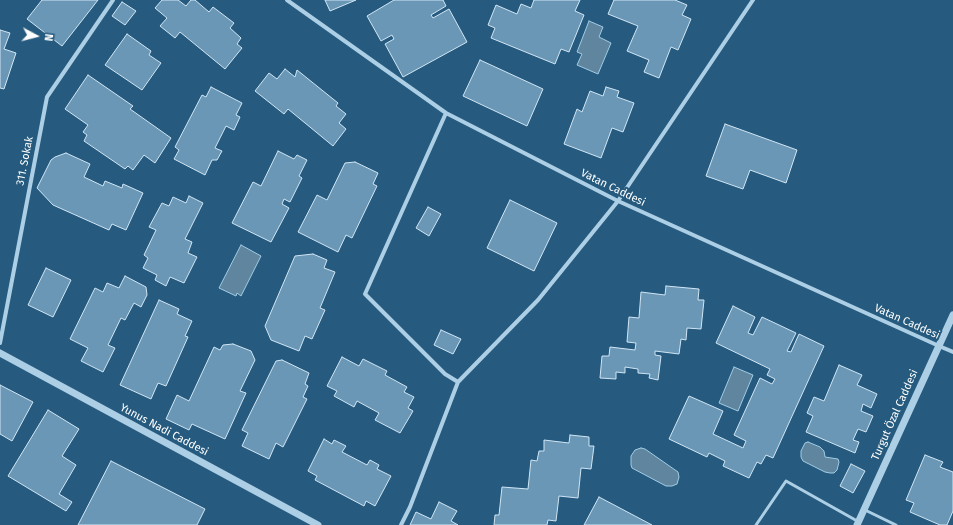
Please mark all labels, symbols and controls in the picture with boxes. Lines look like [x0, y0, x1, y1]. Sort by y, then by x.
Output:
north arrow [16, 16, 56, 56]
text: N [42, 33, 55, 42]
street label: 311. Sokak [14, 135, 36, 187]
street label: Vatan Caddesi [579, 167, 647, 209]
street label: Vatan Caddesi [872, 302, 942, 342]
street label: Turgut Özal Caddesi [869, 367, 921, 463]
street label: Yunus Nadi Caddesi [117, 401, 211, 459]

